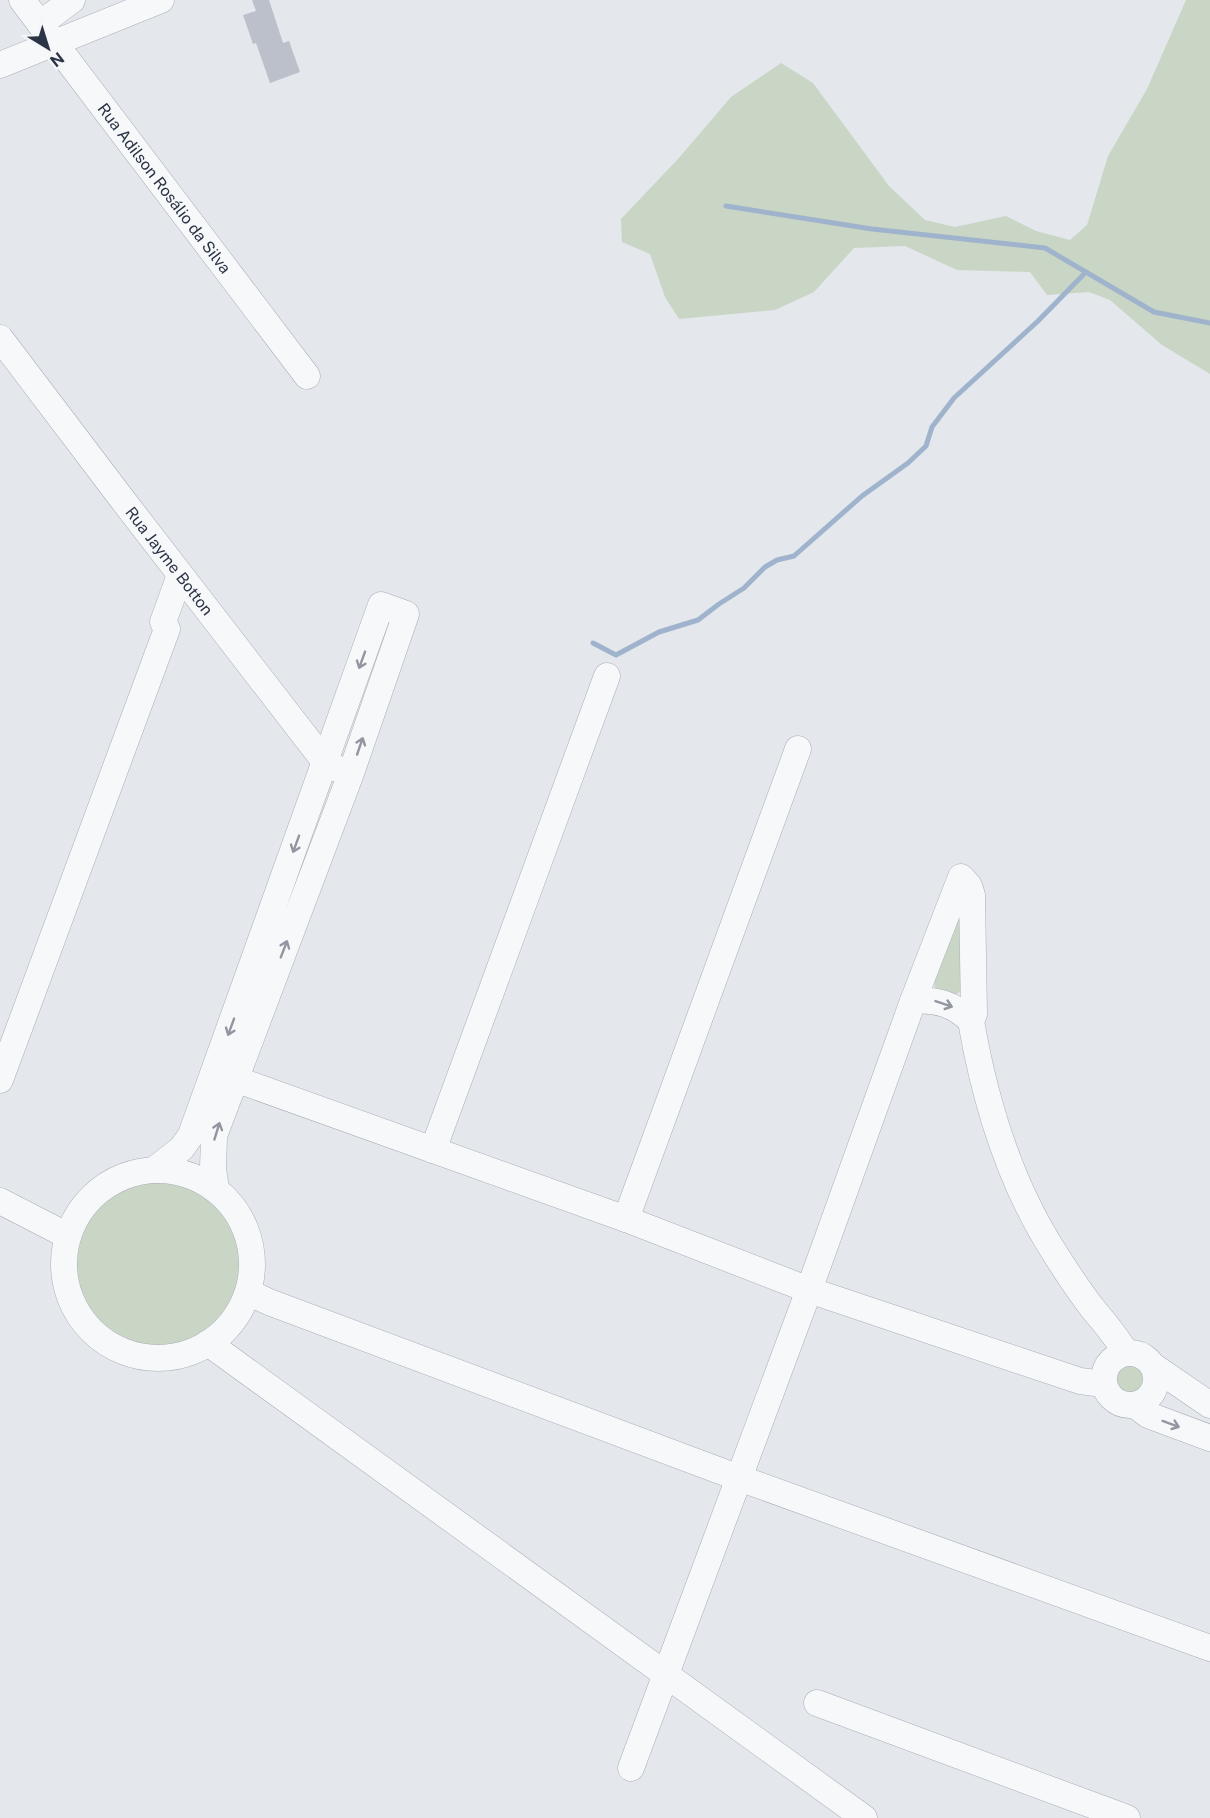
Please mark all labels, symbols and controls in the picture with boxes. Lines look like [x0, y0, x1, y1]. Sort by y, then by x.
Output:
north arrow [18, 18, 78, 78]
text: N [46, 48, 68, 71]
street label: Rua Adilson Rosálio da Silva [94, 99, 235, 277]
street label: Rua Jayme Botton [122, 503, 218, 619]
one-way arrow [355, 650, 366, 669]
one-way arrow [355, 737, 366, 756]
one-way arrow [290, 834, 301, 852]
one-way arrow [280, 940, 291, 958]
one-way arrow [934, 1000, 953, 1011]
one-way arrow [224, 1017, 235, 1036]
one-way arrow [212, 1122, 223, 1141]
one-way arrow [1161, 1419, 1180, 1430]

